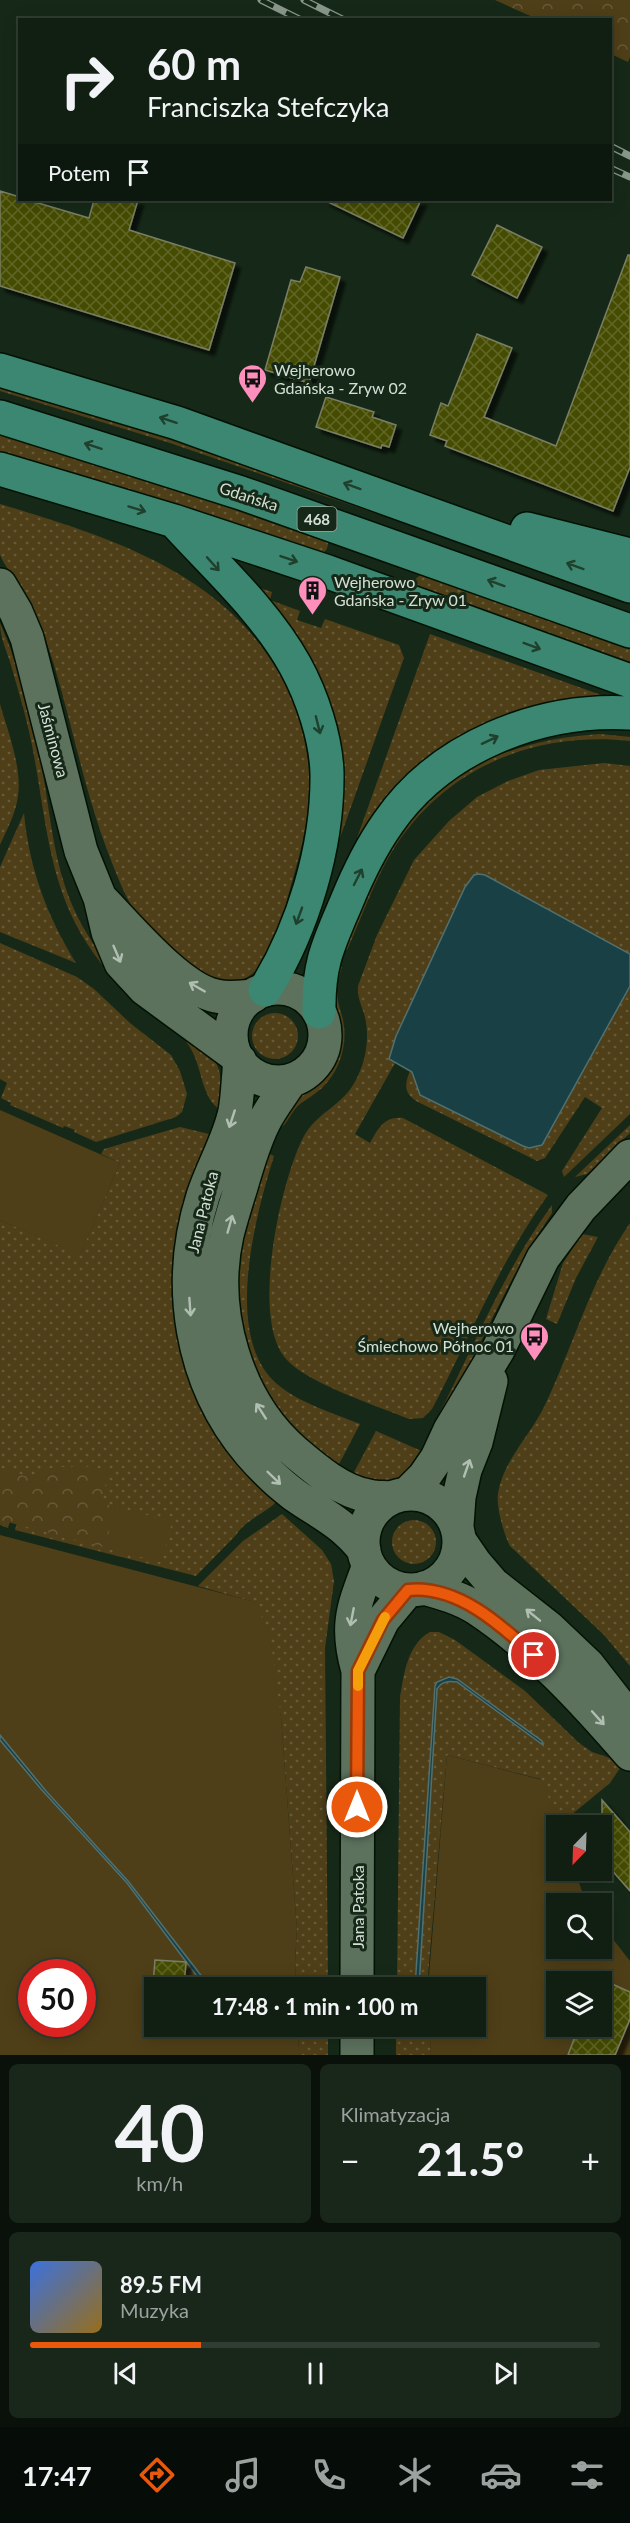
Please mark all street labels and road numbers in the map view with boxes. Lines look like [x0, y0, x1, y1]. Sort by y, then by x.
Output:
street label: Gdańska [217, 478, 281, 514]
road number: 468 [298, 507, 336, 531]
street label: Jaśminowa [35, 701, 73, 779]
street label: Jana Patoka [183, 1169, 221, 1255]
street label: Jana Patoka [348, 1865, 367, 1949]

